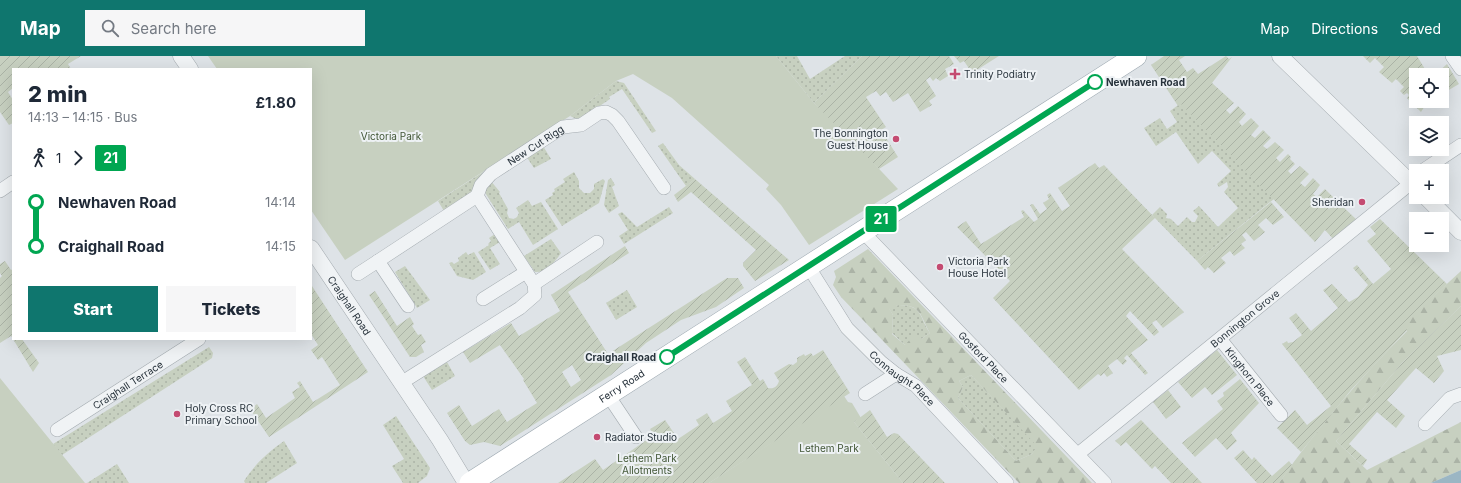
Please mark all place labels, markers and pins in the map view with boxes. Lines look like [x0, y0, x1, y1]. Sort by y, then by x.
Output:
marker: Trinity Podiatry [949, 68, 961, 80]
place label: Trinity Podiatry [964, 68, 1036, 80]
marker: Newhaven Road [1087, 74, 1103, 90]
place label: Newhaven Road [1106, 76, 1185, 88]
place label: The Bonnington Guest House [813, 127, 888, 151]
marker: The Bonnington Guest House [891, 134, 901, 144]
place label: Sheridan [1312, 196, 1354, 208]
marker: Sheridan [1357, 197, 1367, 207]
place label: Victoria Park House Hotel [948, 255, 1009, 279]
marker: Victoria Park House Hotel [935, 262, 945, 272]
marker: Craighall Road [659, 349, 675, 365]
place label: Craighall Road [585, 351, 656, 364]
place label: Holy Cross RC Primary School [185, 402, 257, 426]
marker: Holy Cross RC Primary School [172, 409, 182, 419]
place label: Radiator Studio [605, 431, 677, 443]
marker: Radiator Studio [592, 432, 602, 442]

